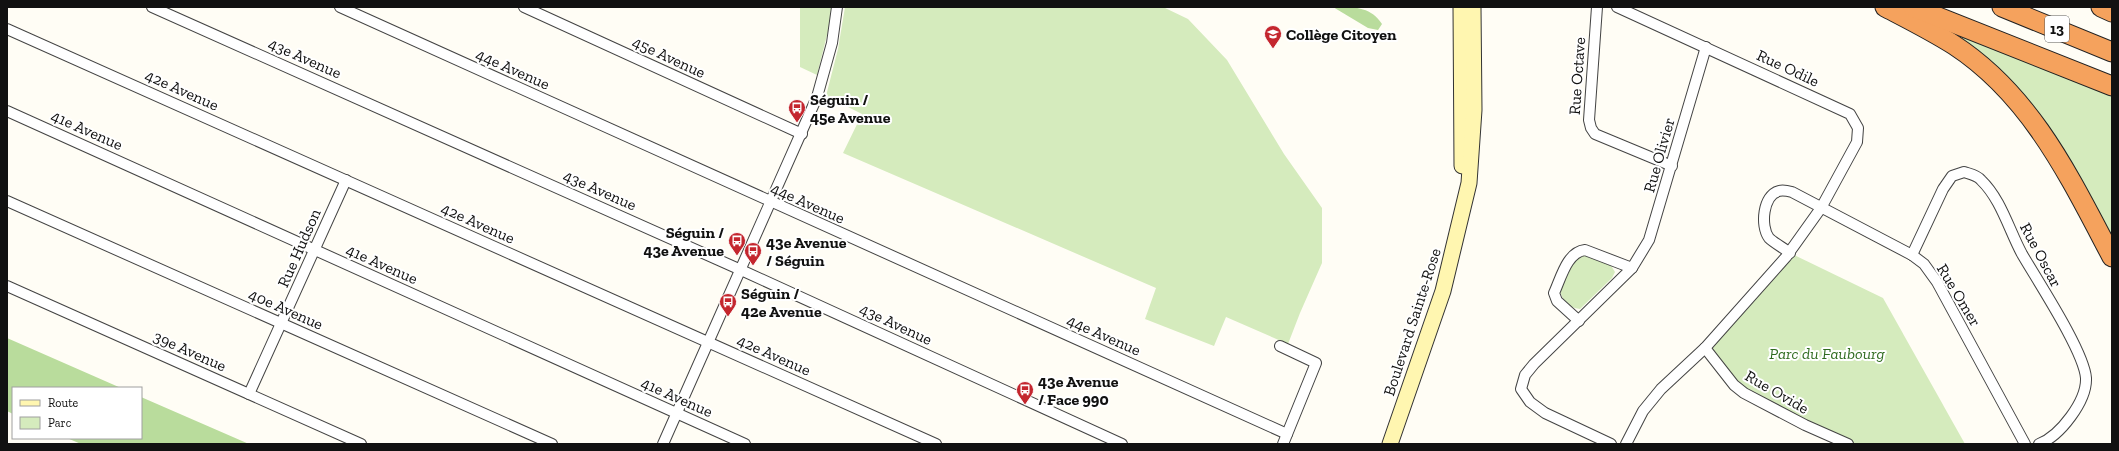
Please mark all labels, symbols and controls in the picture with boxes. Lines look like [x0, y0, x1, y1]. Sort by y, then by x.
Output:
road number: 13 [2045, 16, 2069, 42]
school or university icon: Collège Citoyen [1263, 24, 1283, 49]
place label: Collège Citoyen [1286, 25, 1397, 44]
street label: 45e Avenue [630, 32, 708, 82]
street label: 43e Avenue [266, 33, 344, 83]
street label: Rue Octave [1565, 37, 1589, 115]
street label: 44e Avenue [473, 44, 553, 94]
street label: Rue Odile [1754, 45, 1822, 91]
street label: 42e Avenue [142, 65, 222, 115]
place label: Séguin / 45e Avenue [810, 90, 891, 127]
bus stop icon: Séguin / 45e Avenue [787, 98, 807, 123]
street label: 41e Avenue [48, 106, 126, 154]
street label: Rue Olivier [1639, 115, 1679, 195]
street label: 43e Avenue [561, 165, 639, 215]
street label: 44e Avenue [768, 178, 848, 228]
street label: 42e Avenue [438, 198, 518, 248]
street label: Rue Hudson [273, 205, 325, 290]
street label: Rue Oscar [2016, 219, 2066, 291]
place label: Séguin / 43e Avenue [643, 223, 724, 260]
bus stop icon: Séguin / 43e Avenue [727, 231, 747, 256]
place label: 43e Avenue / Séguin [766, 233, 847, 270]
street label: 41e Avenue [343, 240, 421, 288]
bus stop icon: 43e Avenue / Séguin [743, 241, 763, 266]
street label: Boulevard Sainte-Rose [1379, 246, 1445, 398]
street label: Rue Omer [1933, 260, 1985, 330]
street label: 40e Avenue [246, 284, 326, 334]
place label: Séguin / 42e Avenue [741, 284, 822, 321]
bus stop icon: Séguin / 42e Avenue [718, 292, 738, 317]
street label: 43e Avenue [857, 299, 935, 349]
street label: 44e Avenue [1064, 310, 1144, 360]
street label: 39e Avenue [151, 327, 229, 375]
street label: 42e Avenue [734, 330, 814, 380]
park label: Parc du Faubourg [1769, 344, 1885, 363]
street label: Rue Ovide [1742, 366, 1812, 418]
place label: 43e Avenue / Face 990 [1038, 372, 1119, 409]
street label: 41e Avenue [638, 373, 716, 421]
bus stop icon: 43e Avenue / Face 990 [1015, 380, 1035, 405]
legend [12, 387, 142, 439]
text: Route [48, 396, 79, 410]
text: Parc [48, 416, 72, 430]

